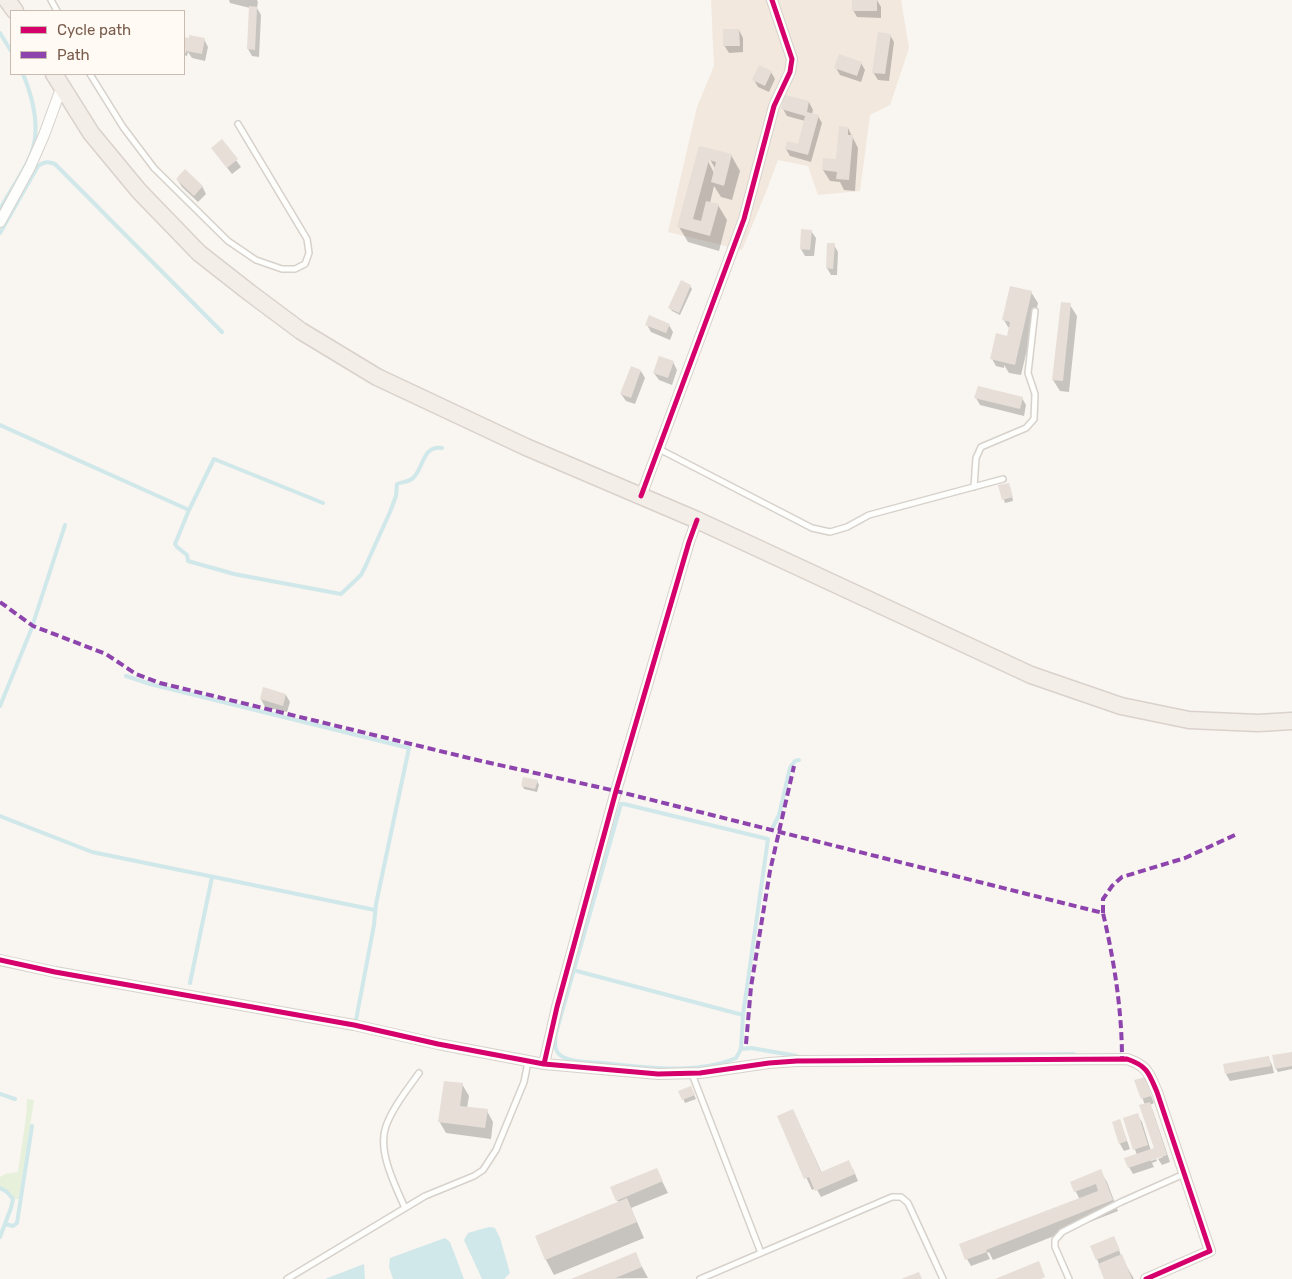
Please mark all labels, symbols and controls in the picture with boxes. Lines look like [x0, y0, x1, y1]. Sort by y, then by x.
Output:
legend [10, 10, 185, 75]
text: Cycle path [57, 21, 131, 39]
text: Path [57, 46, 90, 64]

